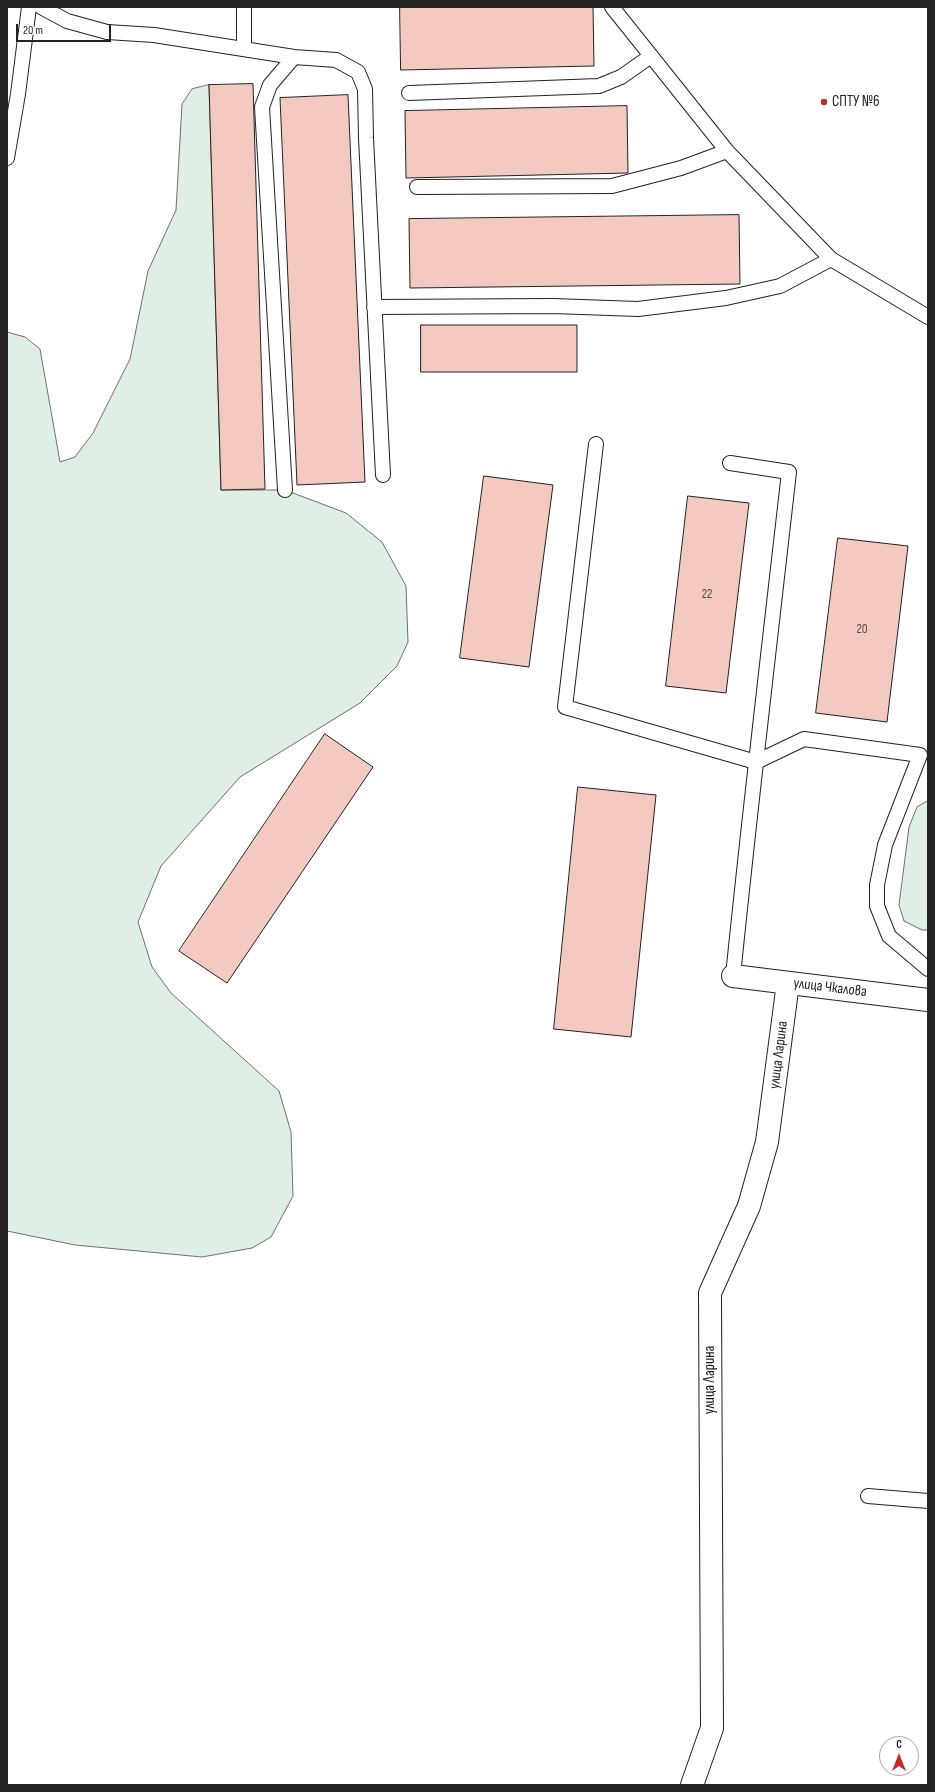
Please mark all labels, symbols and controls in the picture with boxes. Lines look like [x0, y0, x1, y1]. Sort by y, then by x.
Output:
scale bar [18, 16, 113, 42]
text: 20 m [23, 23, 43, 38]
place label: СПТУ №6 [832, 93, 880, 111]
marker: СПТУ №6 [819, 97, 829, 107]
house number: 22 [702, 587, 712, 603]
house number: 20 [856, 622, 868, 638]
street label: улица Чкалова [792, 975, 868, 1001]
street label: улица Ларина [766, 1020, 792, 1090]
street label: улица Ларина [701, 1346, 719, 1414]
north arrow [879, 1736, 919, 1776]
text: С [896, 1738, 902, 1751]

